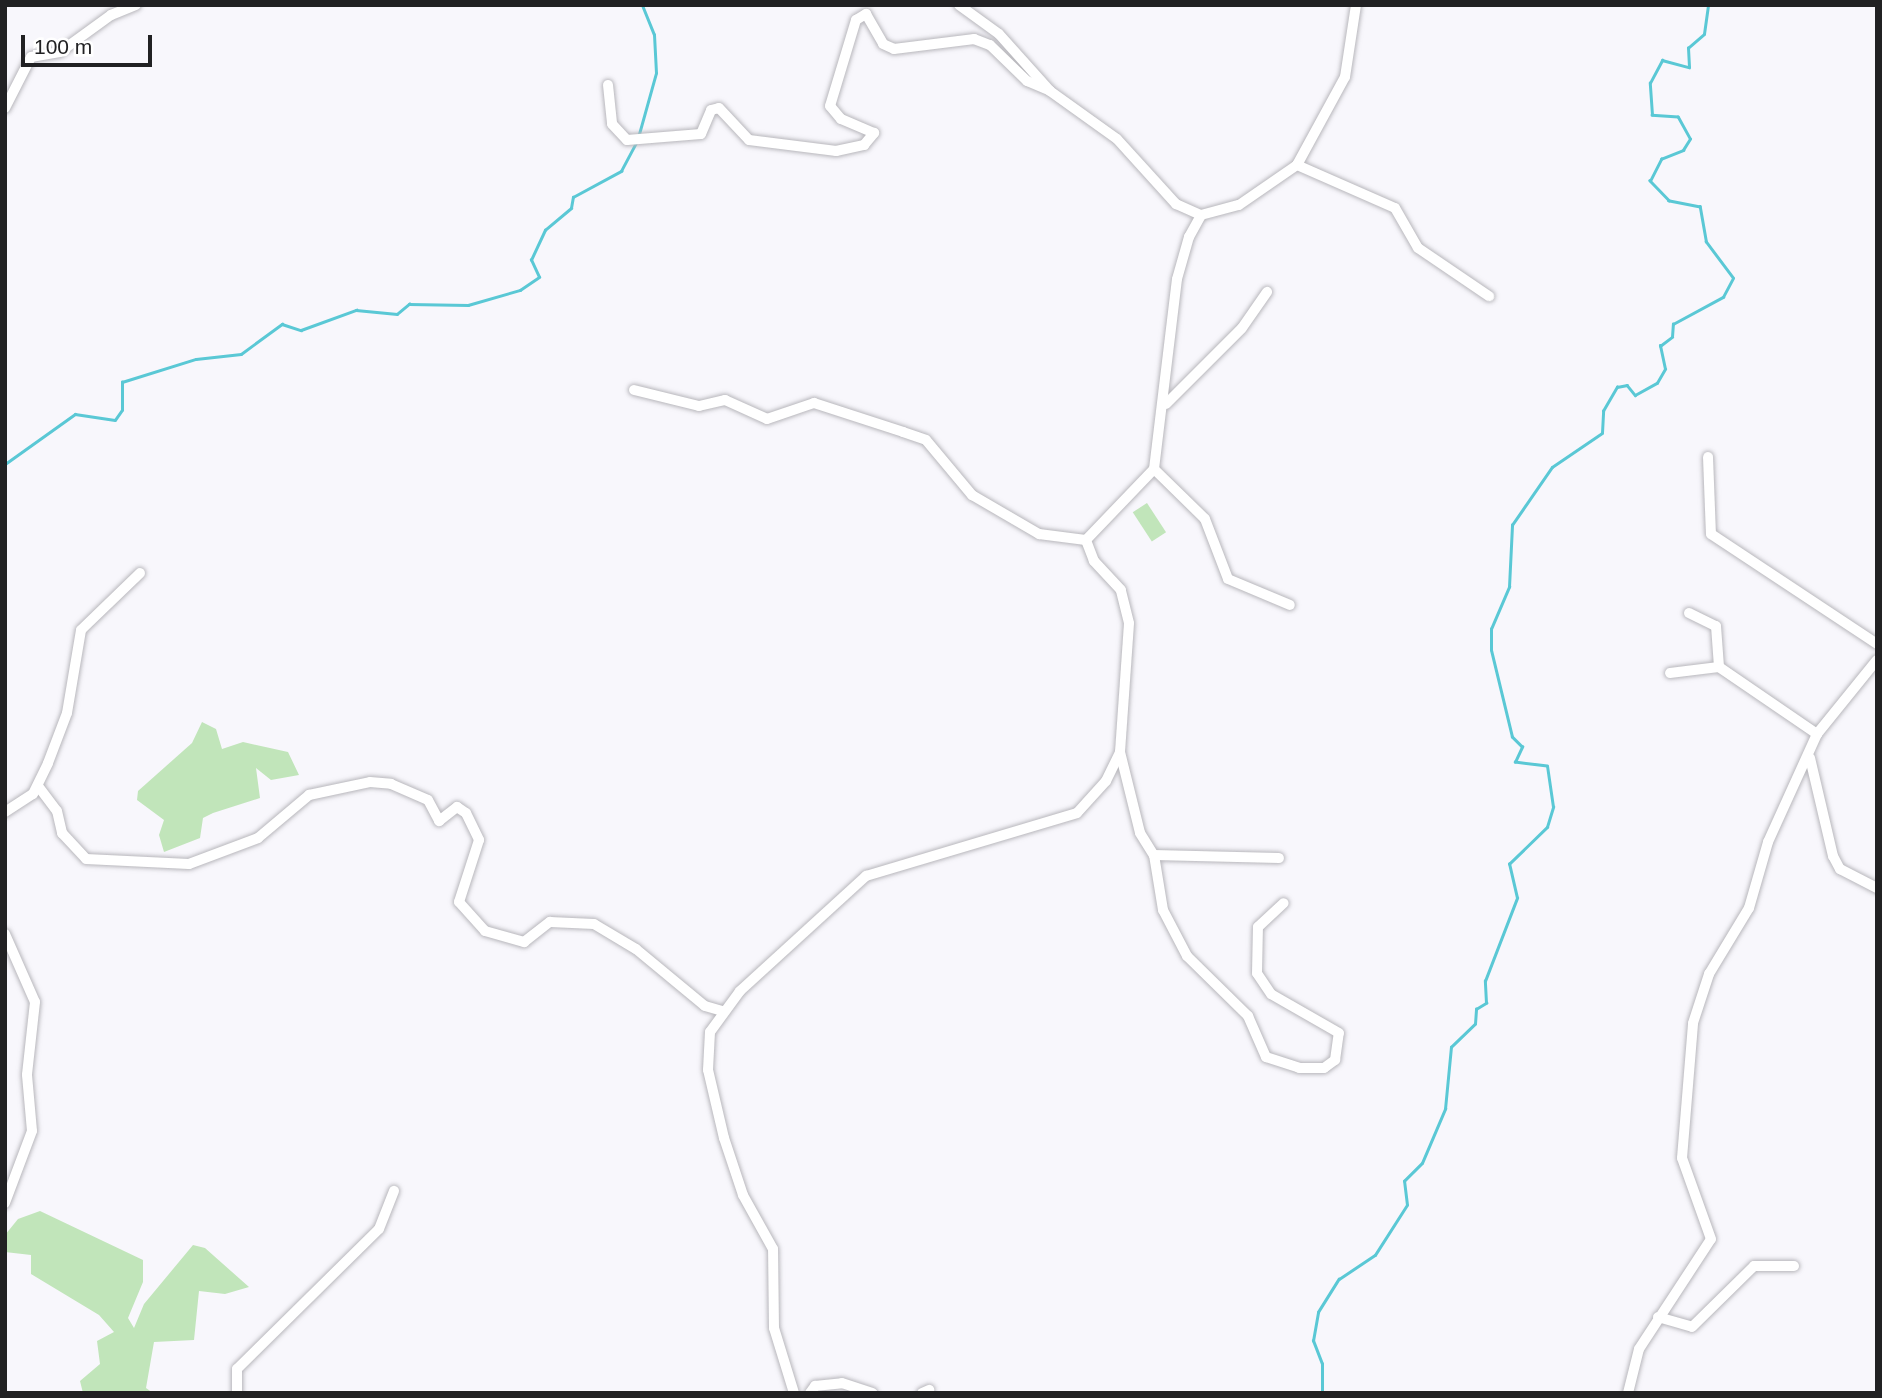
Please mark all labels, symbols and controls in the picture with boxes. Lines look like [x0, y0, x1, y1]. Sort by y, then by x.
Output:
scale bar [24, 21, 156, 65]
text: 100 m [34, 35, 92, 58]

